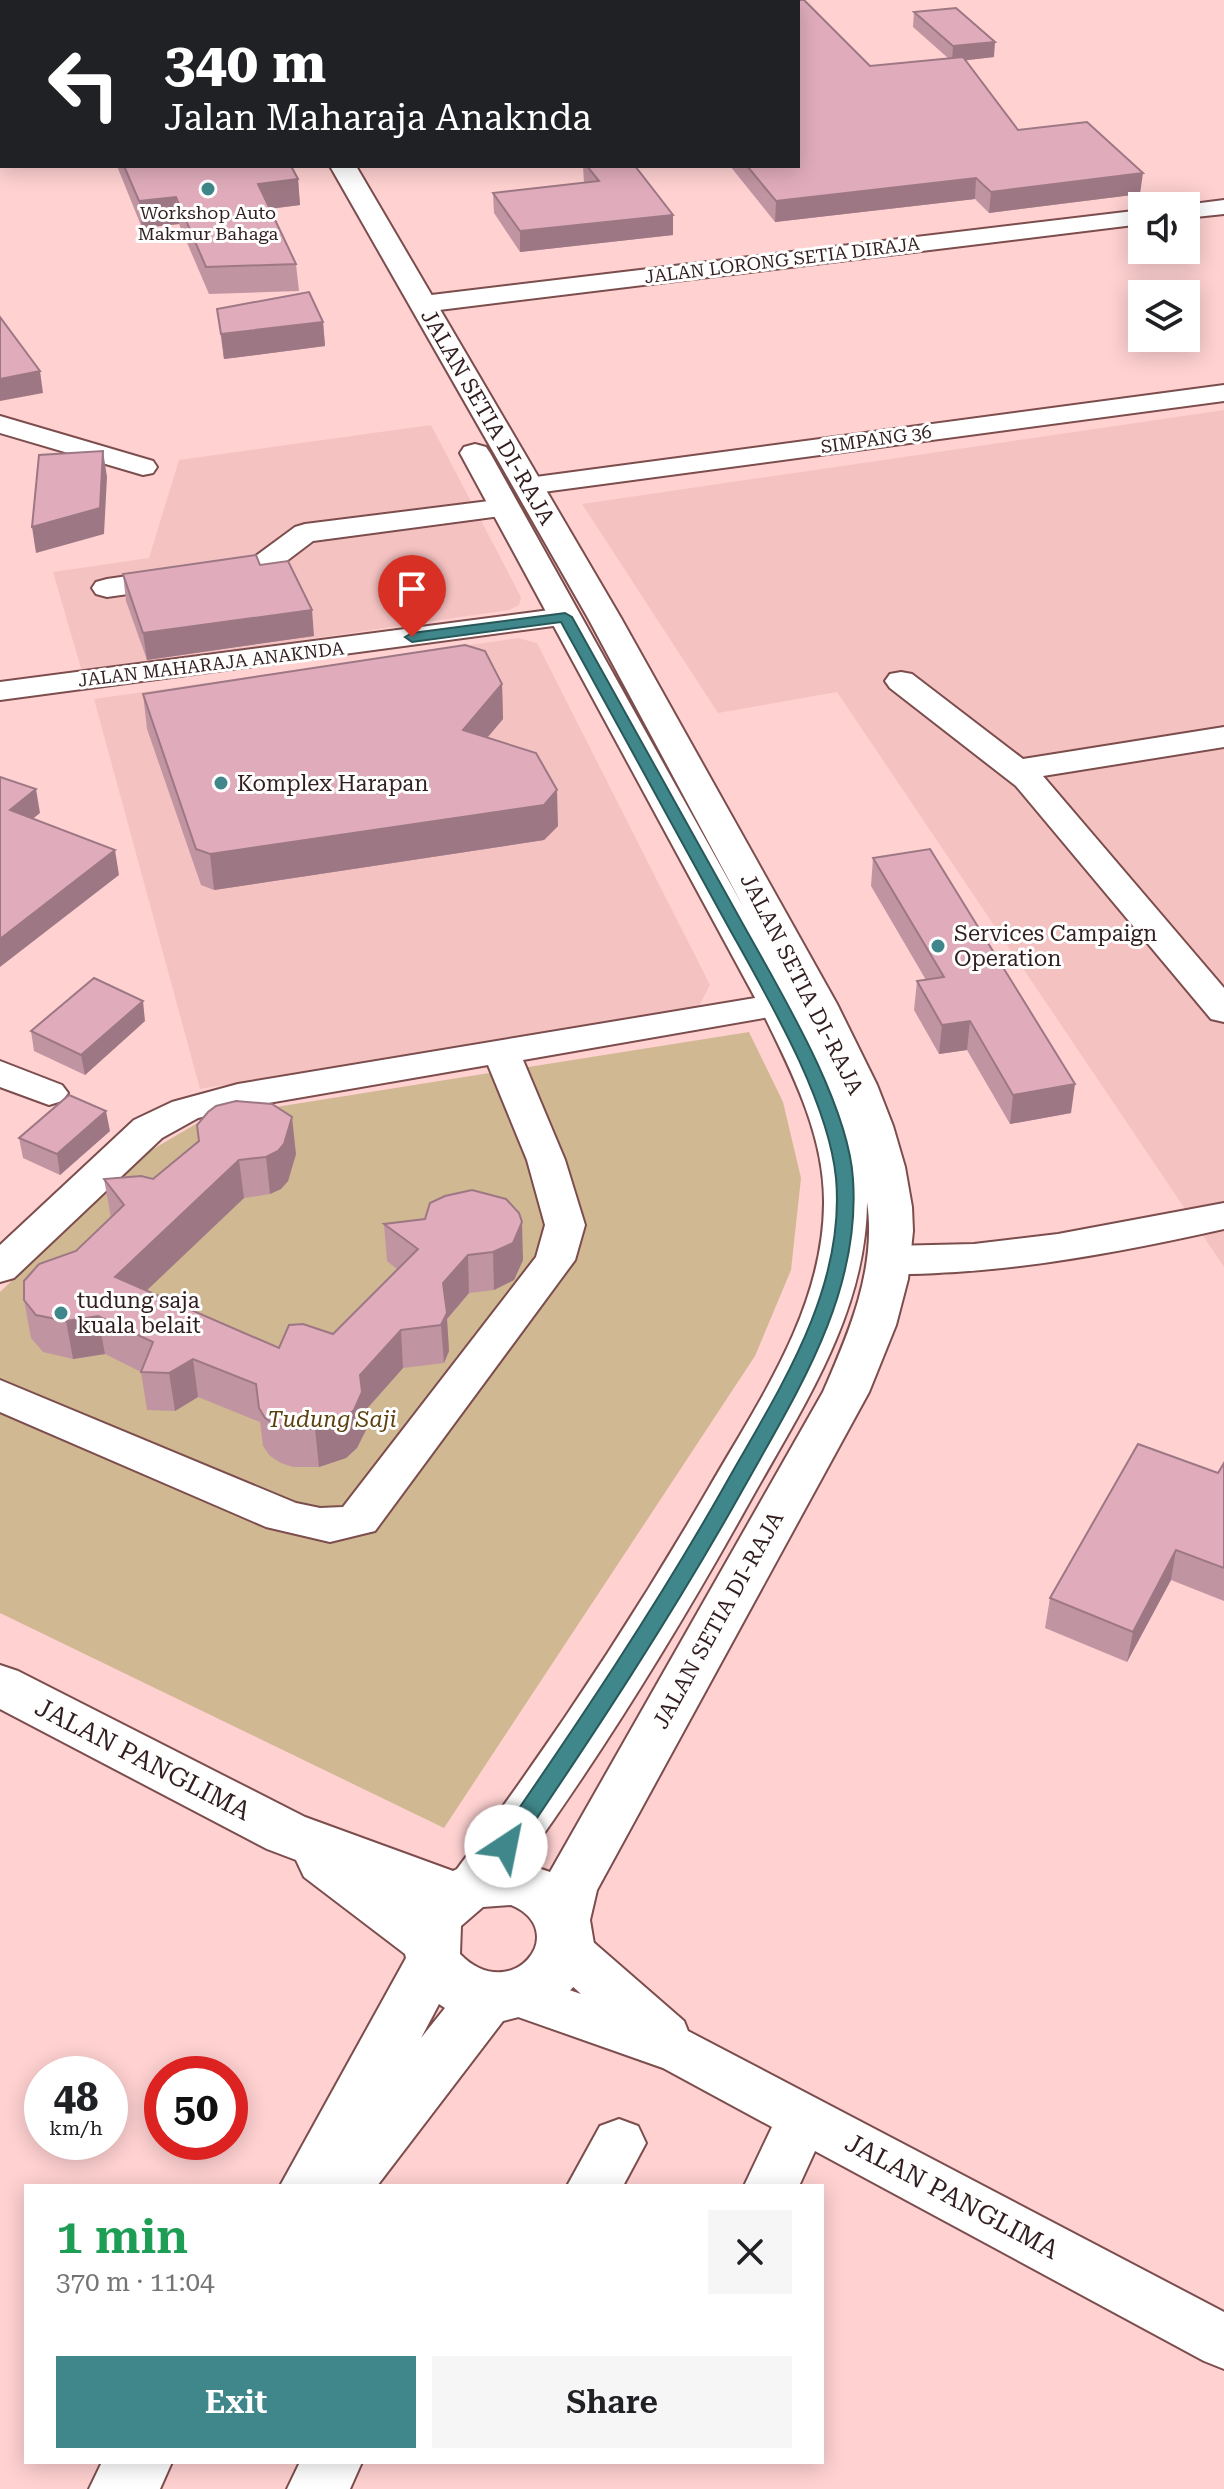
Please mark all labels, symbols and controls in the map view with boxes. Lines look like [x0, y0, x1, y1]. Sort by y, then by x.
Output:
text: 340 m [164, 30, 326, 96]
icon: left [32, 32, 136, 136]
text: Jalan Maharaja Anaknda [164, 97, 592, 139]
marker: Workshop Auto Makmur Bahaga [199, 180, 217, 198]
map controls [1128, 192, 1200, 352]
button: sound [1128, 192, 1200, 264]
place label: Workshop Auto Makmur Bahaga [138, 202, 278, 244]
street label: JALAN LORONG SETIA DIRAJA [643, 233, 921, 287]
button: layers [1128, 280, 1200, 352]
street label: JALAN SETIA DI-RAJA [416, 305, 560, 530]
street label: SIMPANG 36 [819, 421, 933, 457]
pin [378, 555, 446, 637]
icon: arrive [390, 567, 434, 611]
street label: JALAN MAHARAJA ANAKNDA [77, 637, 346, 691]
place label: Komplex Harapan [237, 771, 428, 796]
marker: Komplex Harapan [212, 774, 230, 792]
street label: JALAN SETIA DI-RAJA [735, 869, 869, 1099]
place label: Services Campaign Operation [954, 921, 1157, 971]
marker: Services Campaign Operation [929, 937, 947, 955]
place label: tudung saja kuala belait [77, 1288, 201, 1338]
marker: tudung saja kuala belait [52, 1304, 70, 1322]
park label: Tudung Saji [268, 1407, 397, 1432]
street label: JALAN SETIA DI-RAJA [648, 1506, 789, 1733]
street label: JALAN PANGLIMA [30, 1692, 256, 1826]
position arrow [464, 1804, 548, 1888]
speed limit sign: 50 [144, 2056, 248, 2160]
text: 48 [54, 2074, 98, 2121]
text: km/h [49, 2116, 103, 2140]
street label: JALAN PANGLIMA [840, 2127, 1064, 2265]
text: 1 min [56, 2209, 188, 2265]
button: close [708, 2210, 792, 2294]
text: 370 m · 11:04 [56, 2267, 215, 2297]
button: Exit [56, 2356, 416, 2448]
button: Share [432, 2356, 792, 2448]

